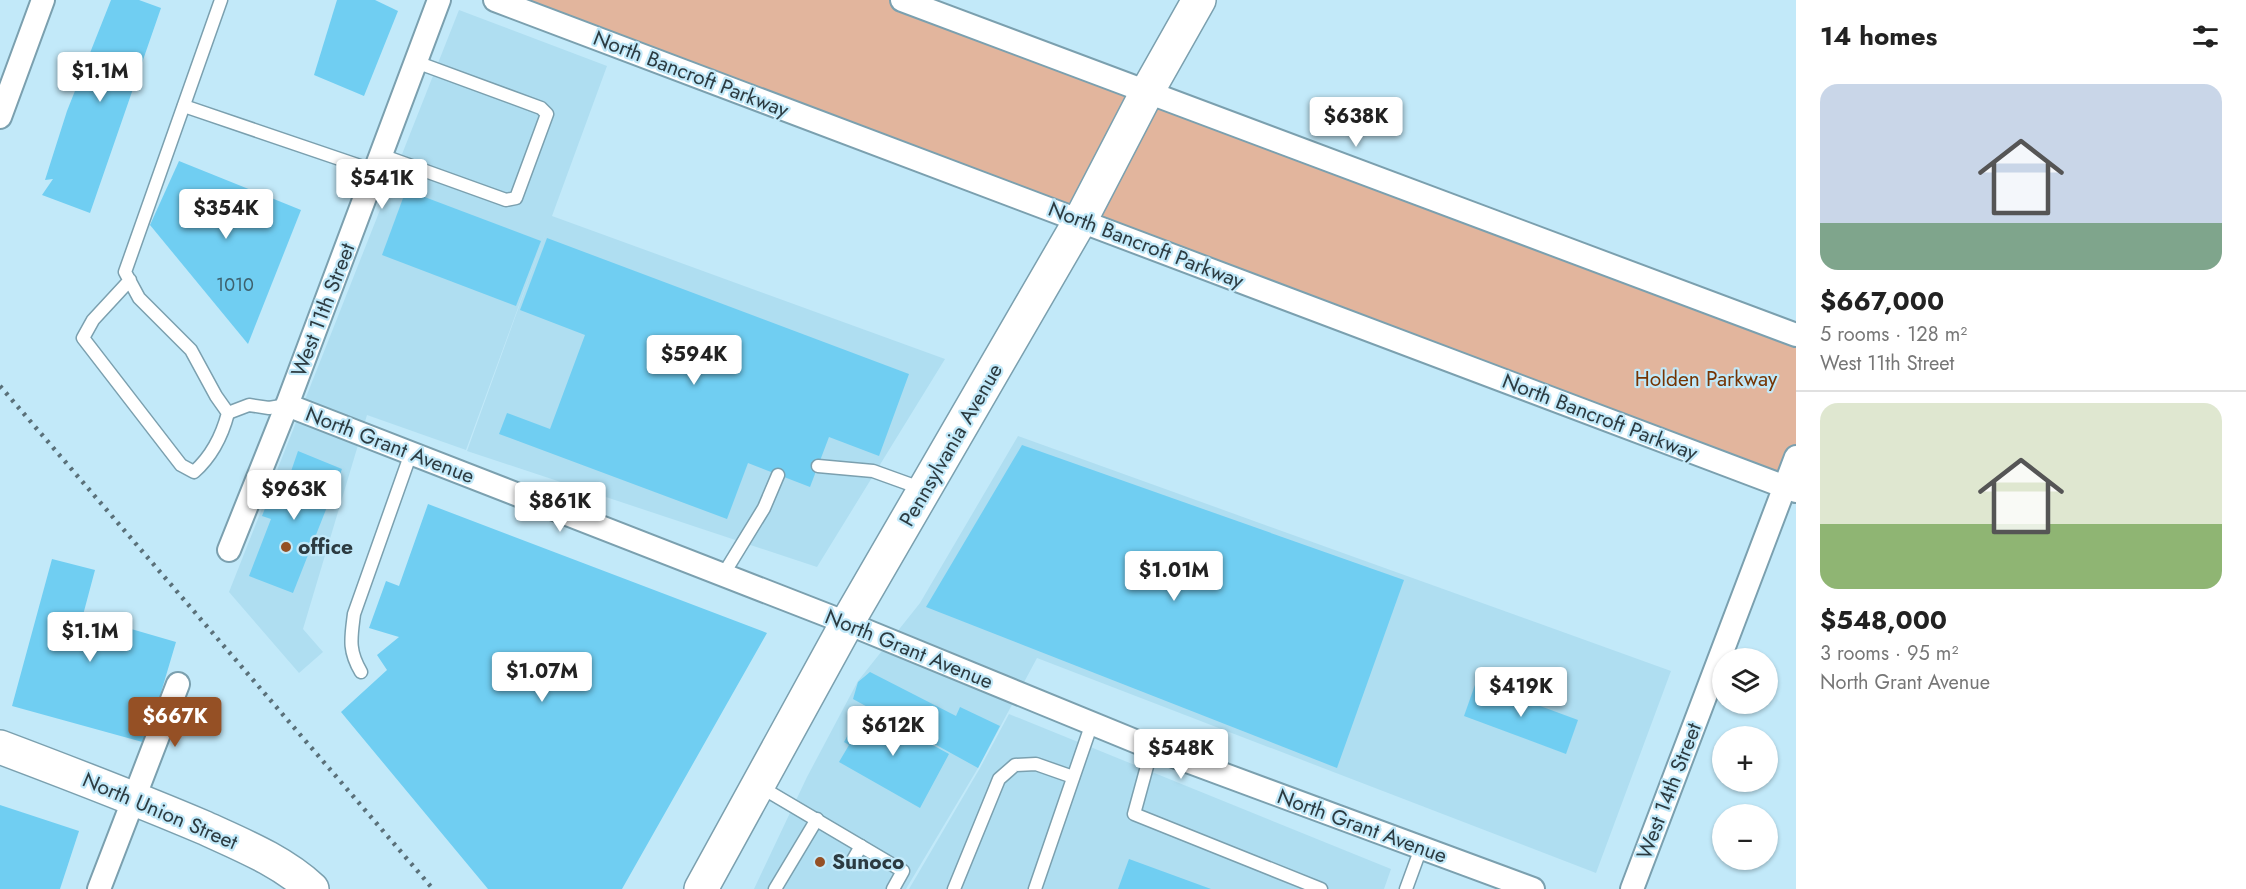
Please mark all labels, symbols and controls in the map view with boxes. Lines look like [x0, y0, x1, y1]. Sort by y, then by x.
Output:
text: 14 homes [1820, 17, 1937, 55]
icon: filters [2189, 20, 2222, 53]
street label: North Bancroft Parkway [589, 23, 794, 125]
pin: $1.1M [58, 52, 142, 103]
text: $1.1M [71, 57, 129, 86]
pin: $638K [1314, 97, 1398, 148]
text: $638K [1324, 102, 1388, 131]
icon: home [1967, 123, 2075, 231]
pin: $541K [340, 159, 424, 210]
text: $541K [350, 164, 414, 193]
pin: $354K [184, 189, 268, 240]
text: $354K [193, 194, 259, 223]
street label: North Bancroft Parkway [1044, 194, 1249, 296]
street label: West 11th Street [284, 239, 362, 381]
house number: 1010 [216, 272, 254, 298]
text: $667,000 [1820, 282, 1944, 320]
text: 5 rooms · 128 m² [1820, 320, 1967, 349]
pin: $594K [652, 335, 736, 386]
text: $594K [661, 340, 727, 369]
text: West 11th Street [1820, 349, 1954, 378]
street label: Pennsylvania Avenue [892, 358, 1010, 532]
park label: Holden Parkway [1635, 364, 1778, 394]
street label: North Bancroft Parkway [1498, 366, 1703, 468]
street label: North Grant Avenue [301, 399, 479, 491]
icon: home [1967, 442, 2075, 550]
pin: $963K [252, 470, 336, 521]
text: $963K [261, 475, 327, 504]
pin: $861K [518, 482, 602, 533]
text: $861K [529, 487, 591, 516]
place label: office [298, 532, 353, 562]
marker: office [279, 540, 293, 554]
pin: $1.01M [1125, 551, 1223, 602]
text: $1.01M [1139, 556, 1209, 585]
text: $548,000 [1820, 601, 1947, 639]
street label: North Grant Avenue [821, 602, 998, 696]
pin: $1.1M [48, 612, 132, 663]
text: $1.1M [61, 617, 119, 646]
text: 3 rooms · 95 m² [1820, 639, 1958, 668]
map controls [1712, 648, 1778, 870]
button: layers [1712, 648, 1778, 714]
pin: $1.07M [493, 652, 591, 703]
text: $1.07M [506, 657, 578, 686]
pin: $419K [1479, 667, 1563, 718]
text: North Grant Avenue [1820, 668, 1990, 697]
text: $419K [1489, 672, 1553, 701]
pin: $667K [133, 697, 217, 748]
text: $667K [142, 702, 208, 731]
pin: $612K [851, 706, 935, 757]
text: $612K [861, 711, 925, 740]
street label: West 14th Street [1629, 718, 1709, 864]
button: + [1712, 726, 1778, 792]
pin: $548K [1139, 729, 1223, 780]
text: $548K [1148, 734, 1214, 763]
street label: North Union Street [78, 765, 242, 857]
street label: North Grant Avenue [1273, 781, 1451, 871]
button: − [1712, 804, 1778, 870]
place label: Sunoco [832, 847, 904, 877]
marker: Sunoco [813, 855, 827, 869]

